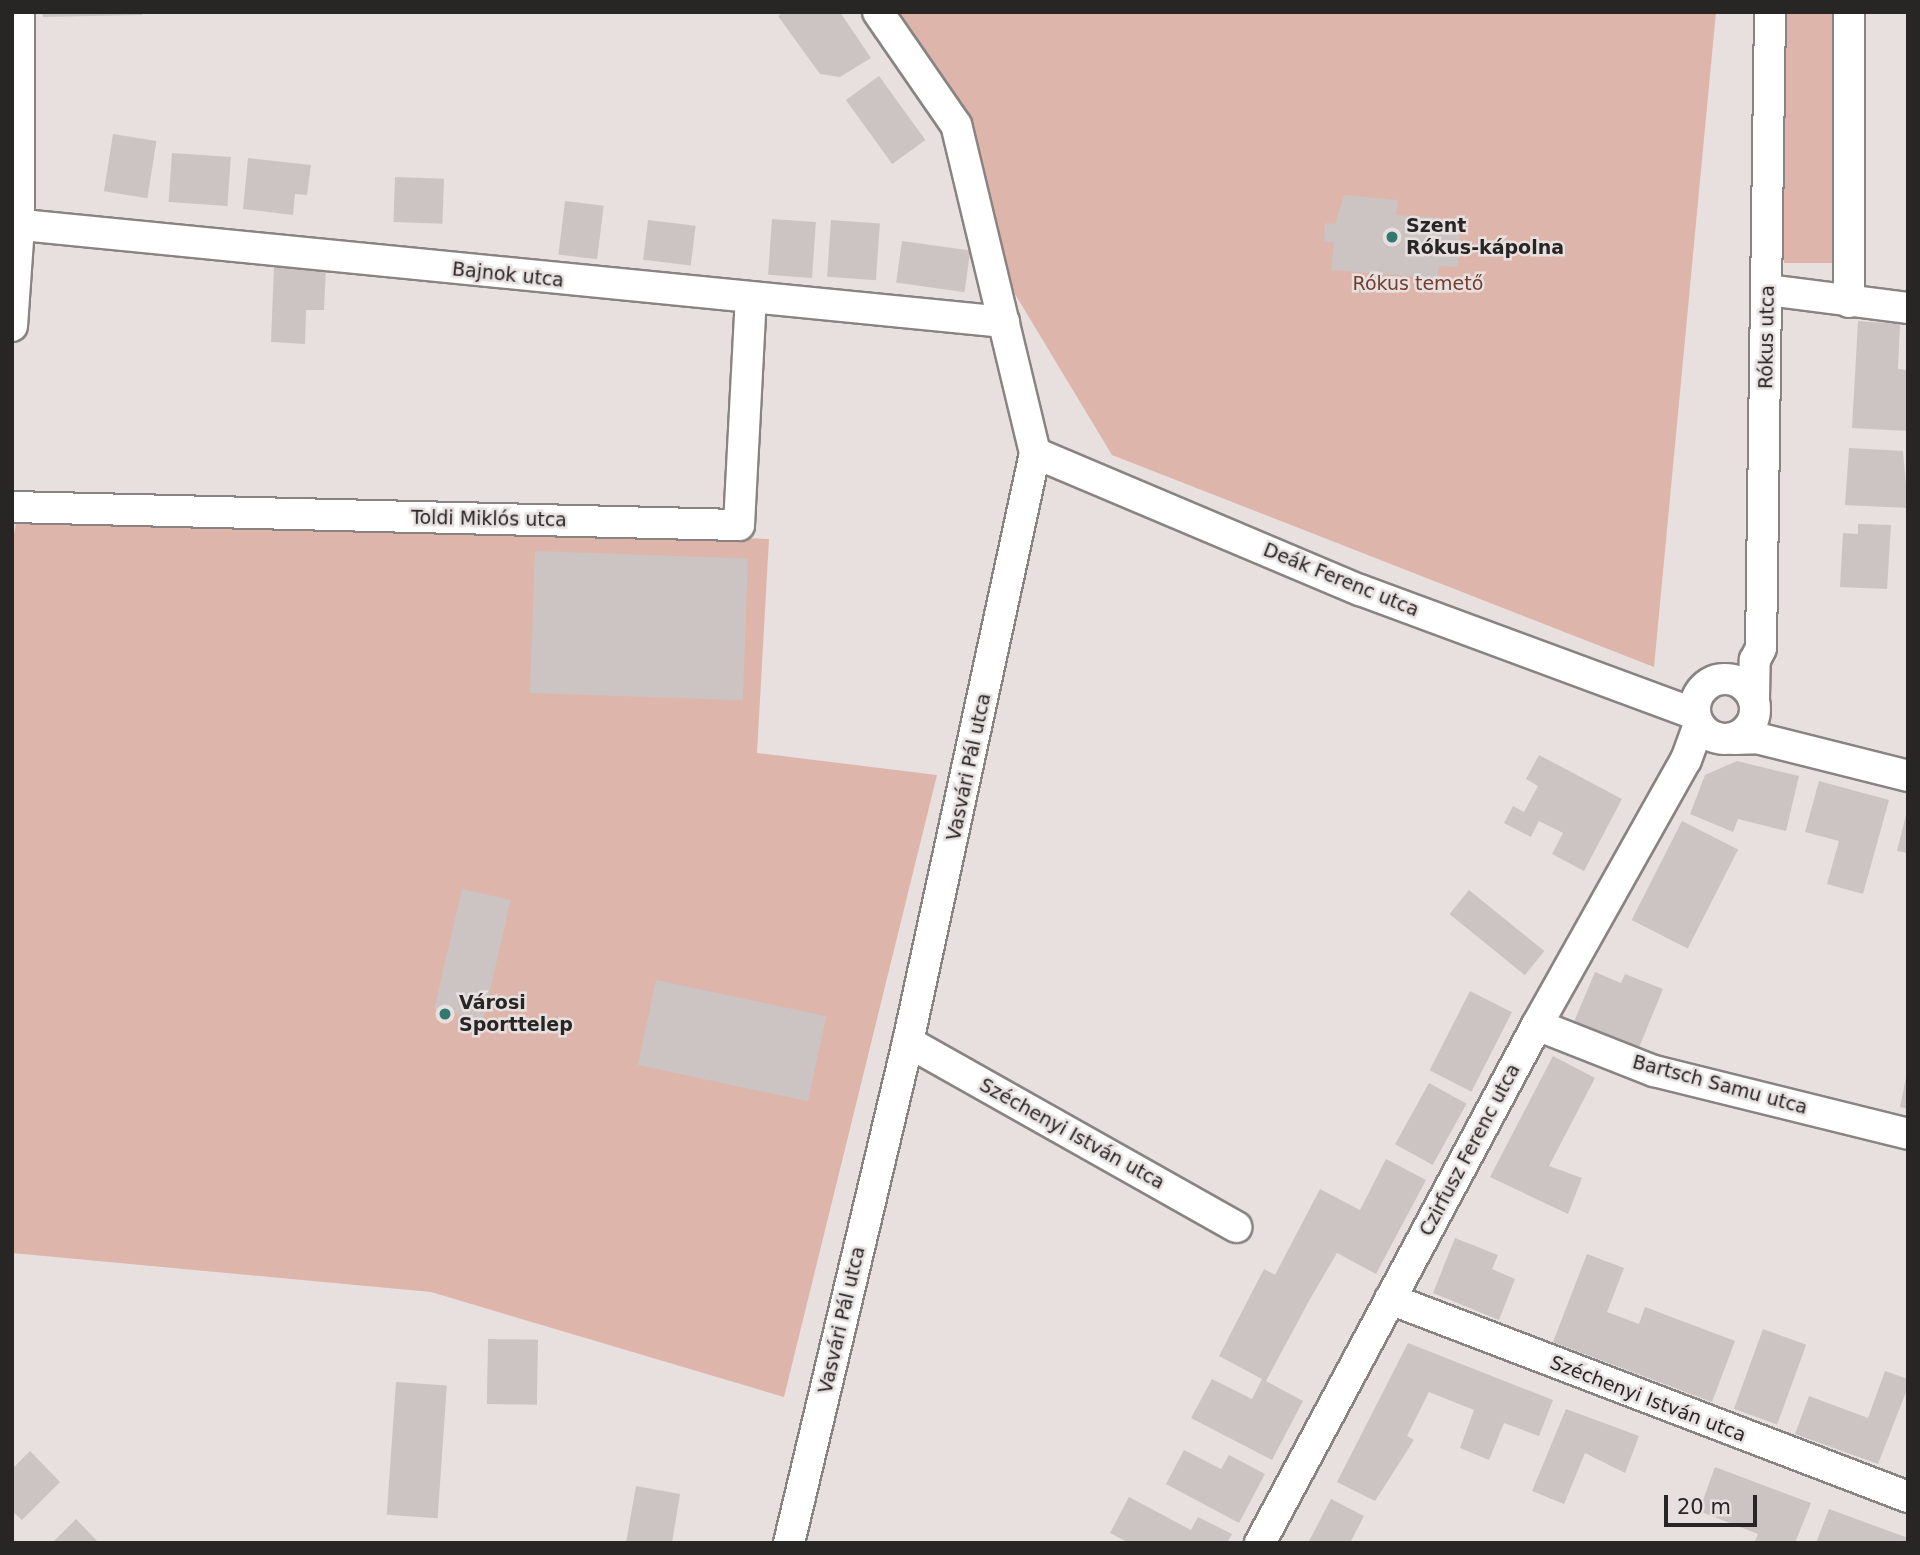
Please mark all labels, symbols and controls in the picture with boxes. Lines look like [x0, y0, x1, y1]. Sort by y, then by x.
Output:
place label: Szent Rókus-kápolna [1406, 215, 1564, 259]
marker: Szent Rókus-kápolna [1384, 229, 1400, 245]
street label: Bajnok utca [451, 258, 565, 292]
park label: Rókus temető [1353, 273, 1483, 295]
street label: Rókus utca [1755, 285, 1779, 389]
street label: Toldi Miklós utca [411, 506, 567, 532]
street label: Deák Ferenc utca [1260, 538, 1422, 622]
street label: Vasvári Pál utca [942, 691, 996, 843]
place label: Városi Sporttelep [459, 992, 573, 1036]
marker: Városi Sporttelep [437, 1006, 453, 1022]
street label: Bartsch Samu utca [1630, 1051, 1810, 1119]
street label: Czirfusz Ferenc utca [1415, 1060, 1525, 1240]
street label: Széchenyi István utca [976, 1074, 1168, 1194]
street label: Vasvári Pál utca [814, 1244, 870, 1396]
street label: Széchenyi István utca [1547, 1351, 1749, 1447]
scale bar [1668, 1482, 1761, 1526]
text: 20 m [1677, 1495, 1731, 1519]

